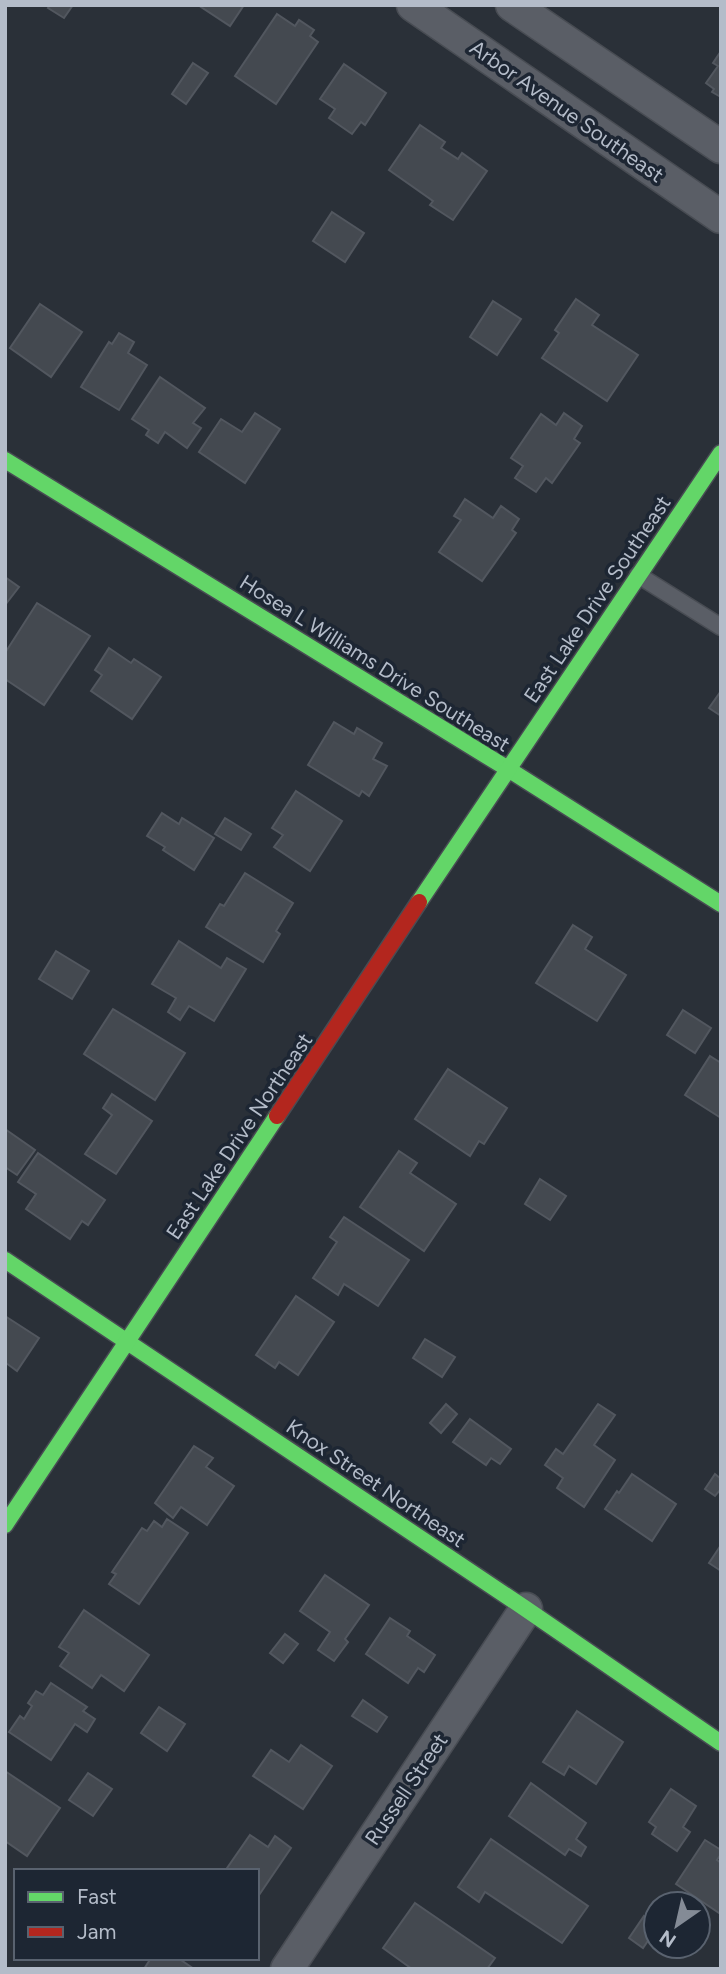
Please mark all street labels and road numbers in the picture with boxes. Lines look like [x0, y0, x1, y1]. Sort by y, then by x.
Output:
street label: Arbor Avenue Southeast [465, 35, 669, 187]
street label: East Lake Drive Southeast [518, 491, 676, 707]
street label: Hosea L Williams Drive Southeast [235, 569, 515, 757]
street label: East Lake Drive Northeast [161, 1028, 317, 1244]
street label: Knox Street Northeast [282, 1414, 470, 1552]
street label: Russell Street [360, 1728, 452, 1850]

